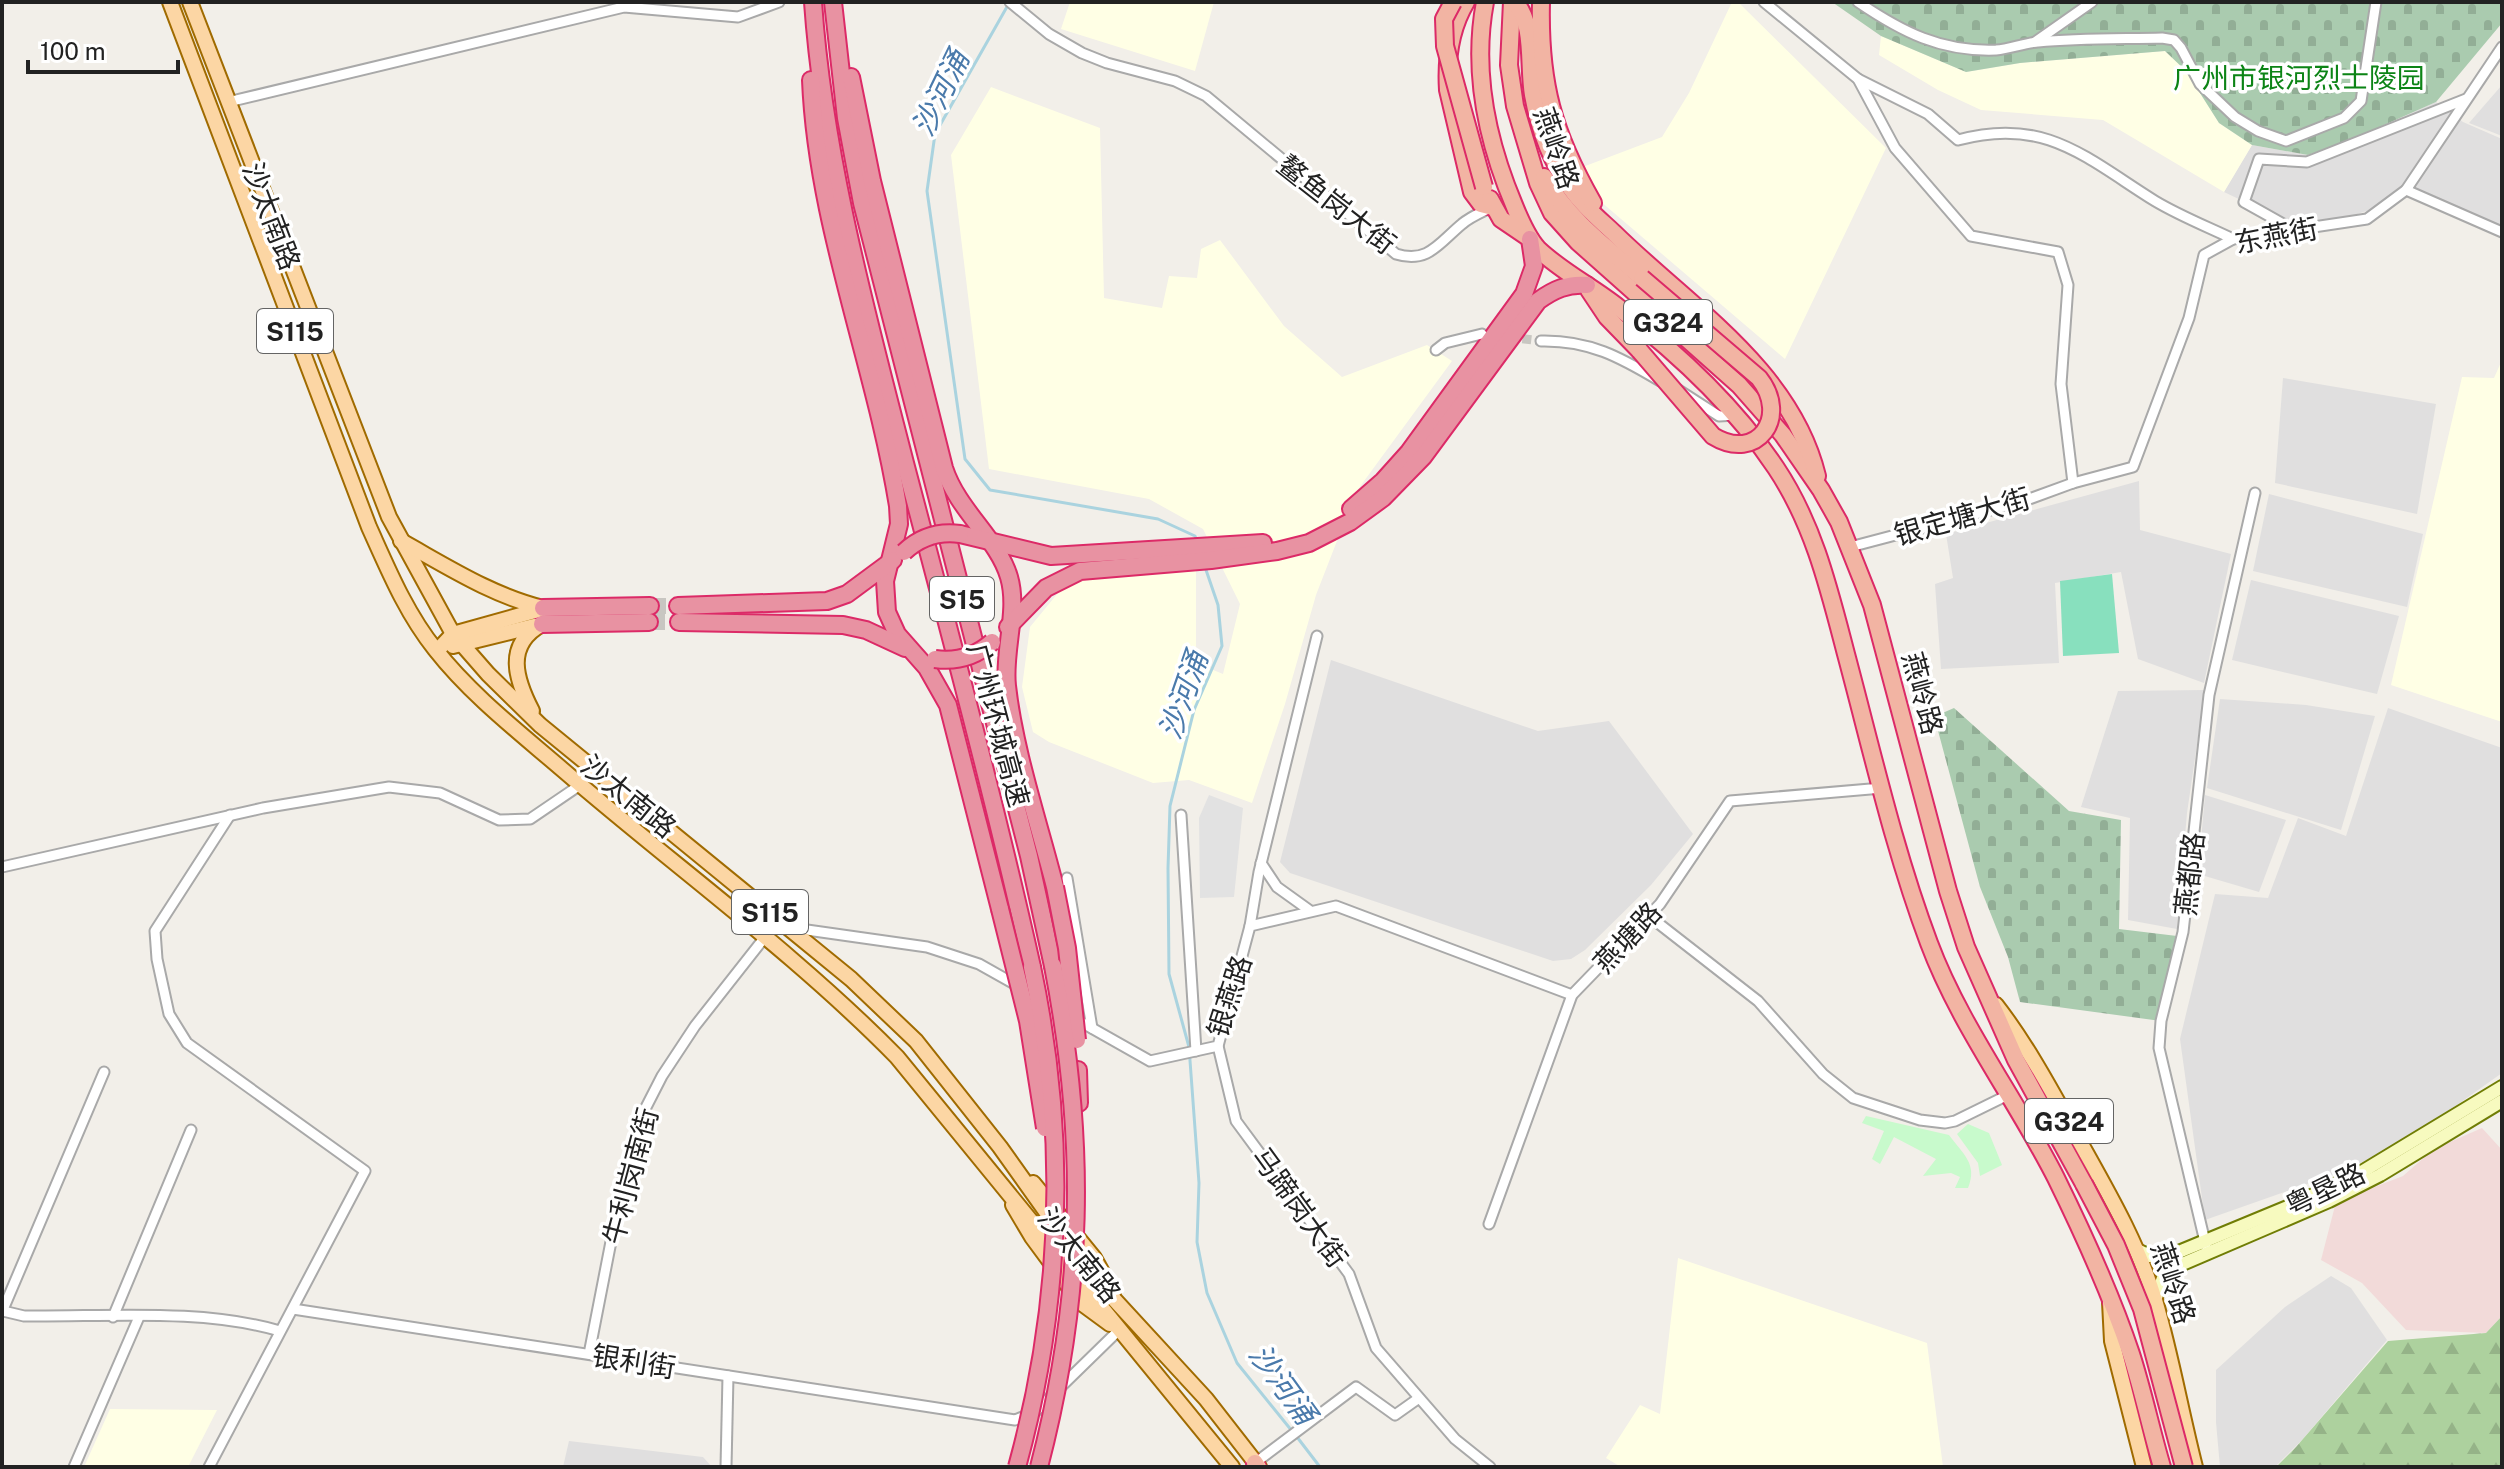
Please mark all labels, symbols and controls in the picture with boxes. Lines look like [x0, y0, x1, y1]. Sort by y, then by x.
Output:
scale bar [28, 24, 178, 74]
text: 100 m [40, 37, 106, 65]
water label: 沙河涌 [904, 42, 977, 141]
park label: 广州市银河烈士陵园 [2173, 61, 2425, 94]
street label: 燕岭路 [1528, 103, 1586, 193]
street label: 鳌鱼岗大街 [1272, 148, 1402, 260]
street label: 沙太南路 [237, 158, 307, 274]
street label: 东燕街 [2232, 211, 2320, 259]
road number: G324 [1624, 300, 1712, 344]
road number: S115 [257, 309, 333, 353]
street label: 银定塘大街 [1890, 481, 2034, 551]
road number: S15 [930, 577, 994, 621]
street label: 广州环城高速 [961, 640, 1037, 810]
water label: 沙河涌 [1151, 644, 1216, 743]
street label: 燕岭路 [1896, 648, 1950, 738]
street label: 沙太南路 [575, 748, 683, 844]
street label: 燕都路 [2168, 830, 2210, 918]
road number: S115 [732, 890, 808, 934]
street label: 燕塘路 [1586, 895, 1668, 979]
street label: 银燕路 [1200, 951, 1258, 1041]
road number: G324 [2025, 1099, 2113, 1143]
street label: 牛利岗南街 [596, 1104, 664, 1248]
street label: 马蹄岗大街 [1246, 1141, 1354, 1273]
street label: 粤垦路 [2280, 1156, 2370, 1222]
street label: 沙太南路 [1032, 1201, 1128, 1309]
street label: 燕岭路 [2145, 1238, 2203, 1328]
water label: 沙河涌 [1242, 1337, 1326, 1433]
street label: 银利街 [590, 1338, 678, 1384]

